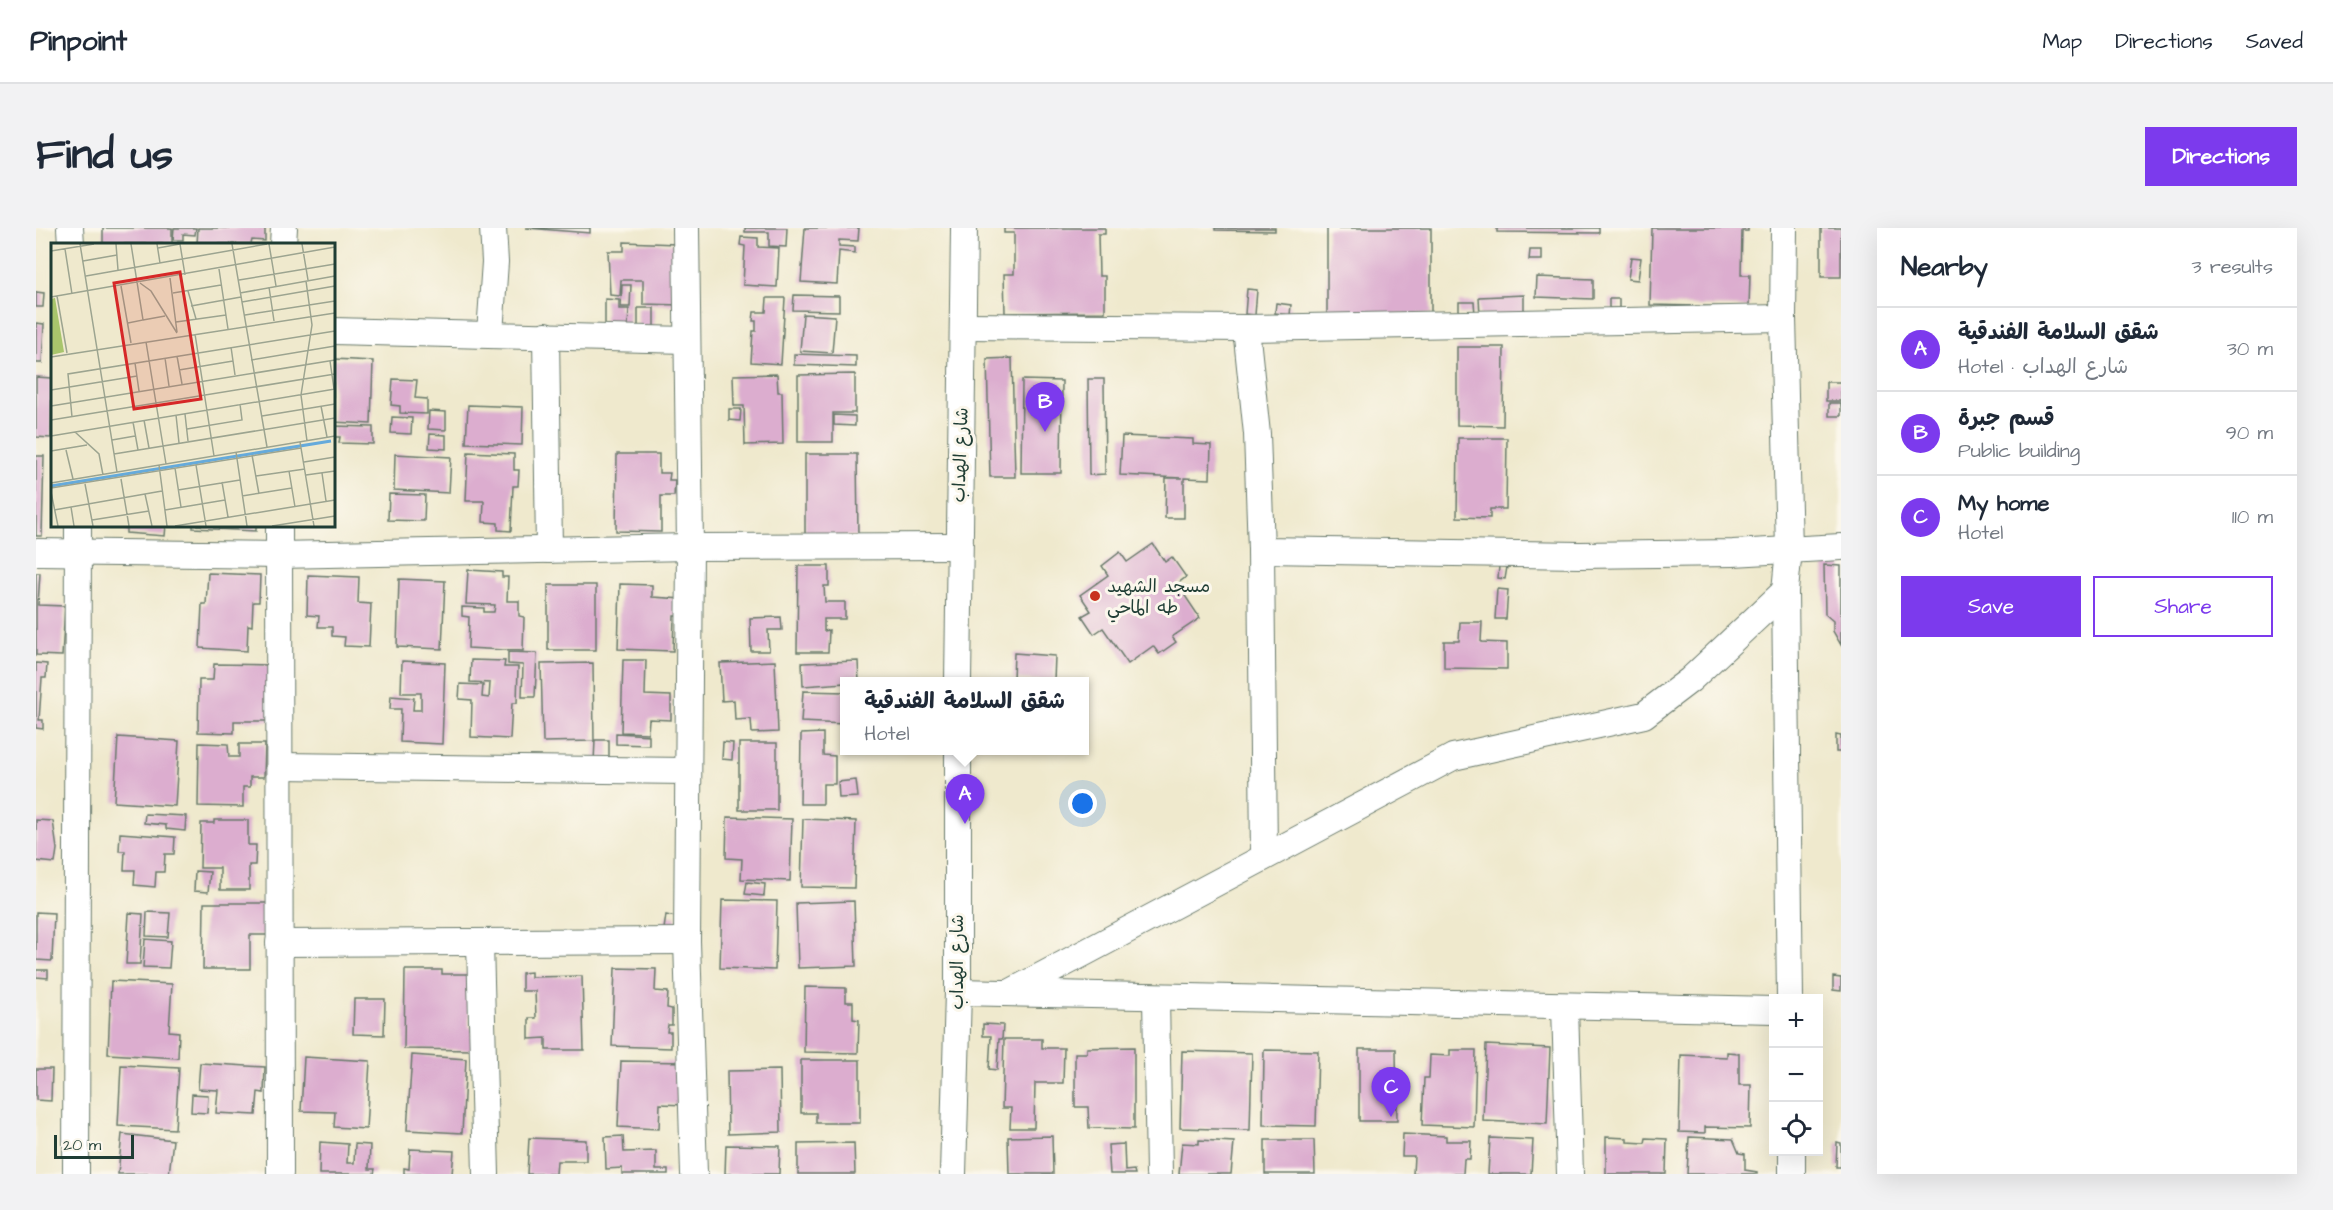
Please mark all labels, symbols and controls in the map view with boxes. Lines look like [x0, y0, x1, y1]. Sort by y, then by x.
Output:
text: Pinpoint [30, 22, 127, 61]
text: Map [2042, 27, 2082, 56]
text: Directions [2115, 27, 2213, 56]
text: Saved [2246, 27, 2303, 56]
text: Find us [36, 127, 173, 185]
button: Directions [2145, 127, 2297, 186]
inset map [51, 243, 334, 526]
text: Nearby [1901, 249, 1988, 285]
text: 3 results [2191, 253, 2273, 281]
text: شقق السلامة الفندقية [1958, 317, 2159, 348]
text: A [1914, 335, 1927, 363]
text: 30 m [2227, 335, 2273, 363]
text: Hotel · شارع الهداب [1958, 353, 2128, 381]
pin: B [1026, 382, 1064, 432]
text: قسم جبرة [1958, 403, 2054, 434]
street label: شارع الهداب [946, 407, 975, 503]
text: B [1913, 419, 1928, 447]
text: 90 m [2225, 419, 2273, 447]
text: Public building [1958, 437, 2080, 465]
text: My home [1958, 488, 2049, 519]
text: C [1913, 503, 1928, 531]
text: 110 m [2232, 503, 2273, 531]
text: Hotel [1958, 519, 2003, 547]
place label: مسجد الشهيد طه الماحي [1107, 574, 1210, 623]
button: Save [1901, 576, 2081, 637]
button: Share [2093, 576, 2273, 637]
marker: مسجد الشهيد طه الماحي [1088, 589, 1102, 603]
popup [840, 677, 1089, 755]
text: شقق السلامة الفندقية [864, 686, 1065, 717]
text: Hotel [864, 720, 910, 748]
pin: A [946, 774, 984, 824]
your location [1068, 789, 1097, 818]
street label: شارع الهداب [945, 914, 970, 1010]
map controls [1769, 994, 1823, 1156]
button: + [1769, 994, 1823, 1048]
button: − [1769, 1048, 1823, 1102]
pin: C [1372, 1068, 1410, 1117]
button: locate [1769, 1102, 1823, 1156]
scale bar [54, 1132, 134, 1160]
text: 20 m [63, 1134, 101, 1156]

